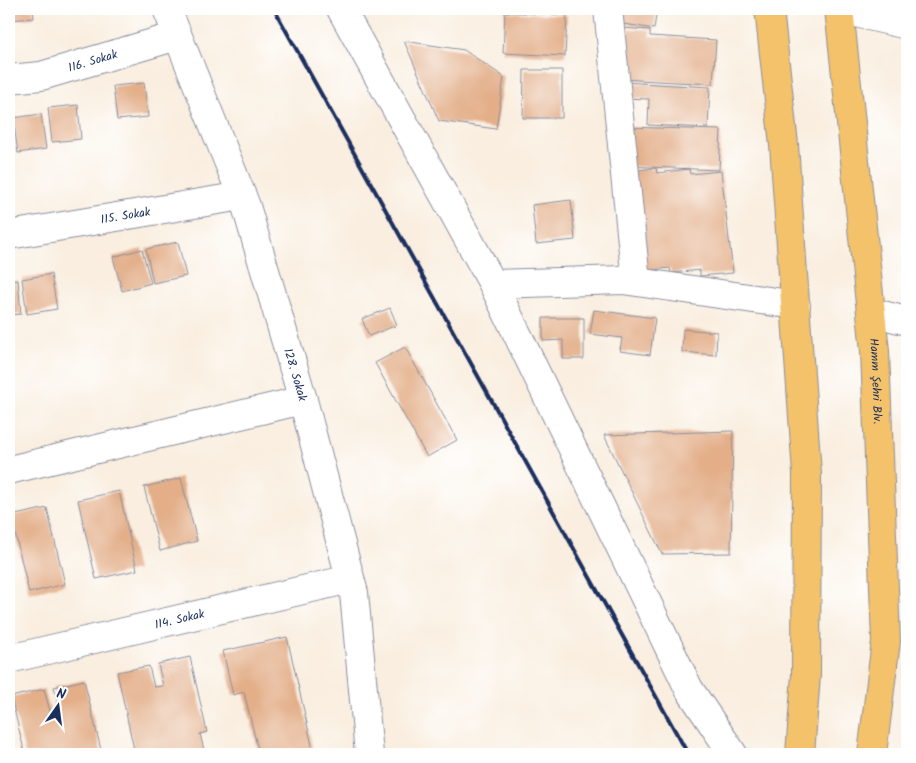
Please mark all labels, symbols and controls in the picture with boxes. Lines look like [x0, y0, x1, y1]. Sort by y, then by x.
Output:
street label: 116. Sokak [66, 45, 120, 78]
street label: 115. Sokak [99, 202, 152, 230]
street label: Hamm Şehri Blv. [864, 337, 887, 425]
street label: 128. Sokak [278, 346, 312, 404]
street label: 114. Sokak [153, 604, 207, 635]
north arrow [32, 680, 82, 730]
text: N [54, 683, 68, 706]

